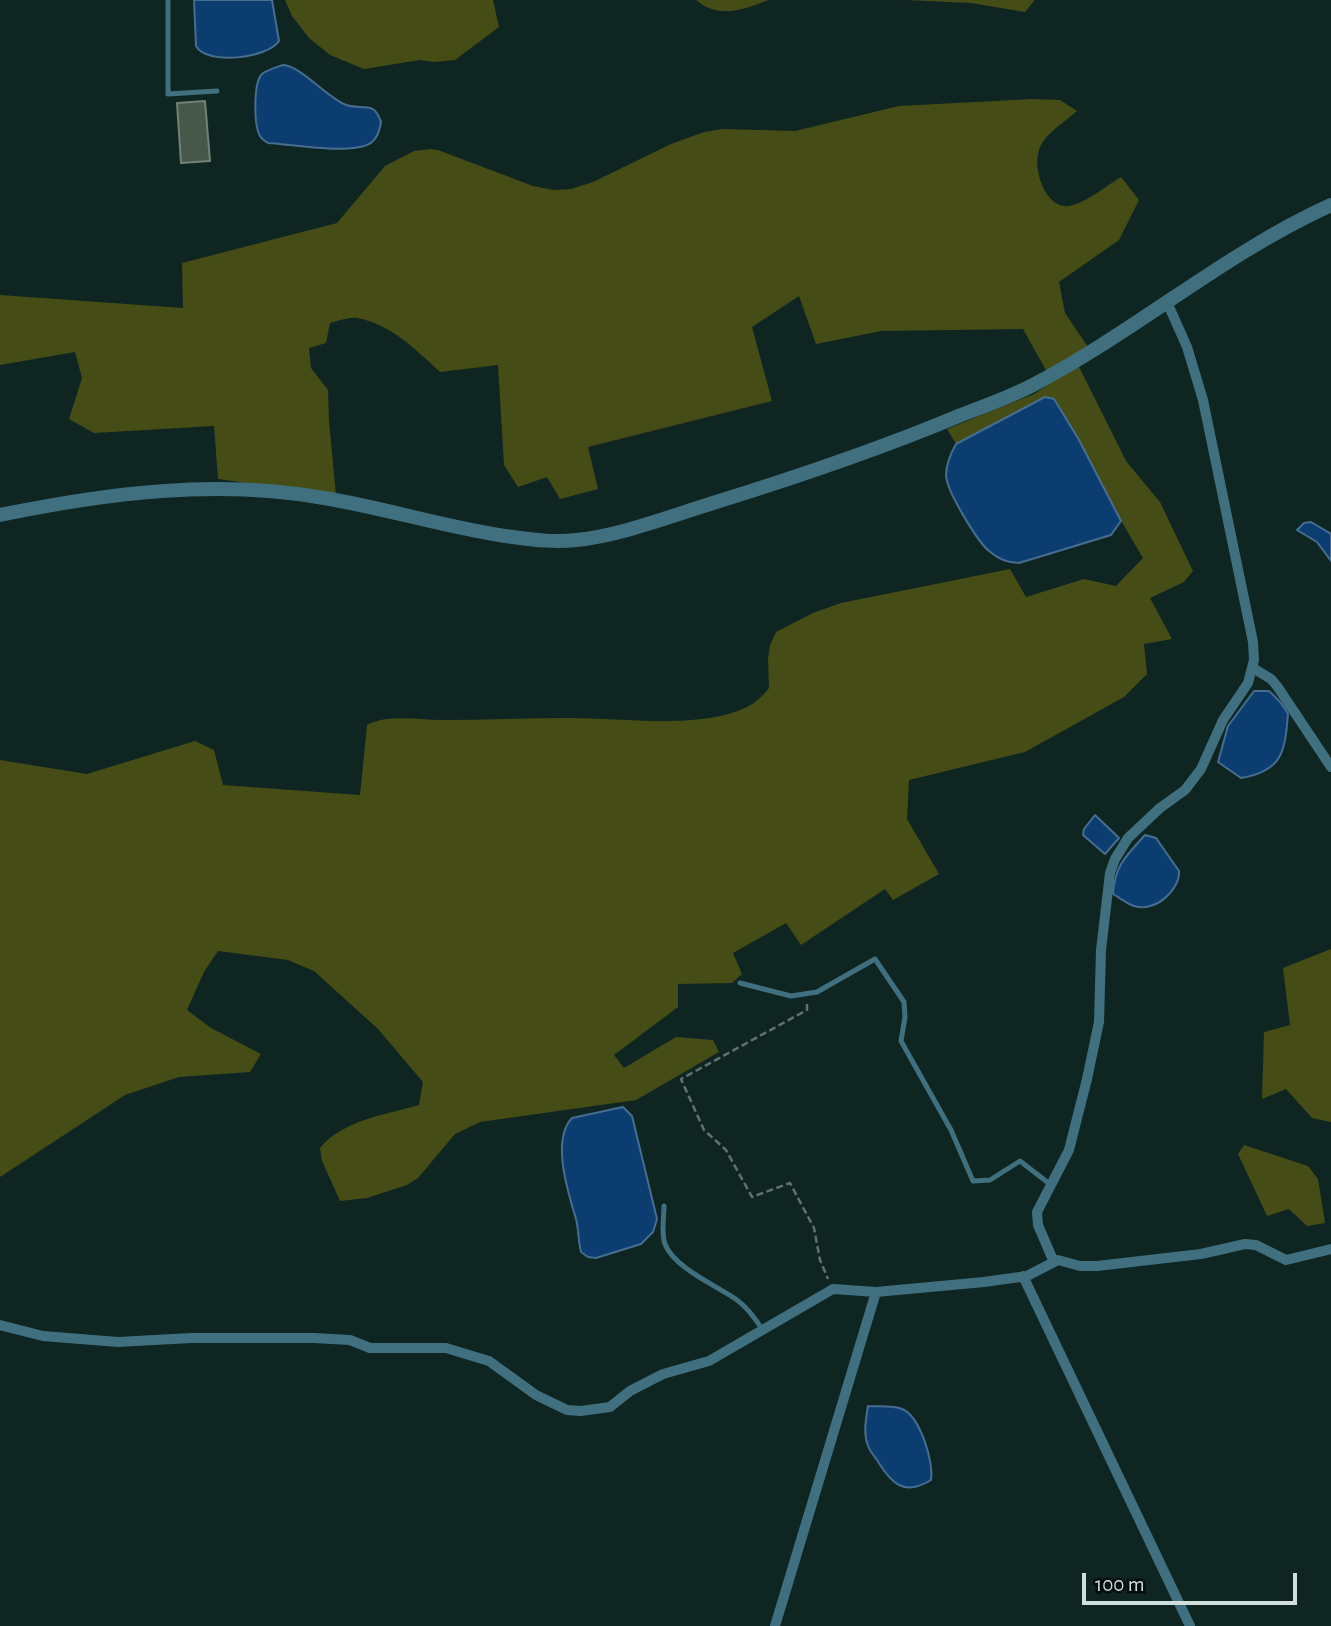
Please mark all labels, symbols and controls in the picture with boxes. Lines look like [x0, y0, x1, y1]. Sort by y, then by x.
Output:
scale bar [1086, 1560, 1301, 1604]
text: 100 m [1095, 1574, 1145, 1595]

